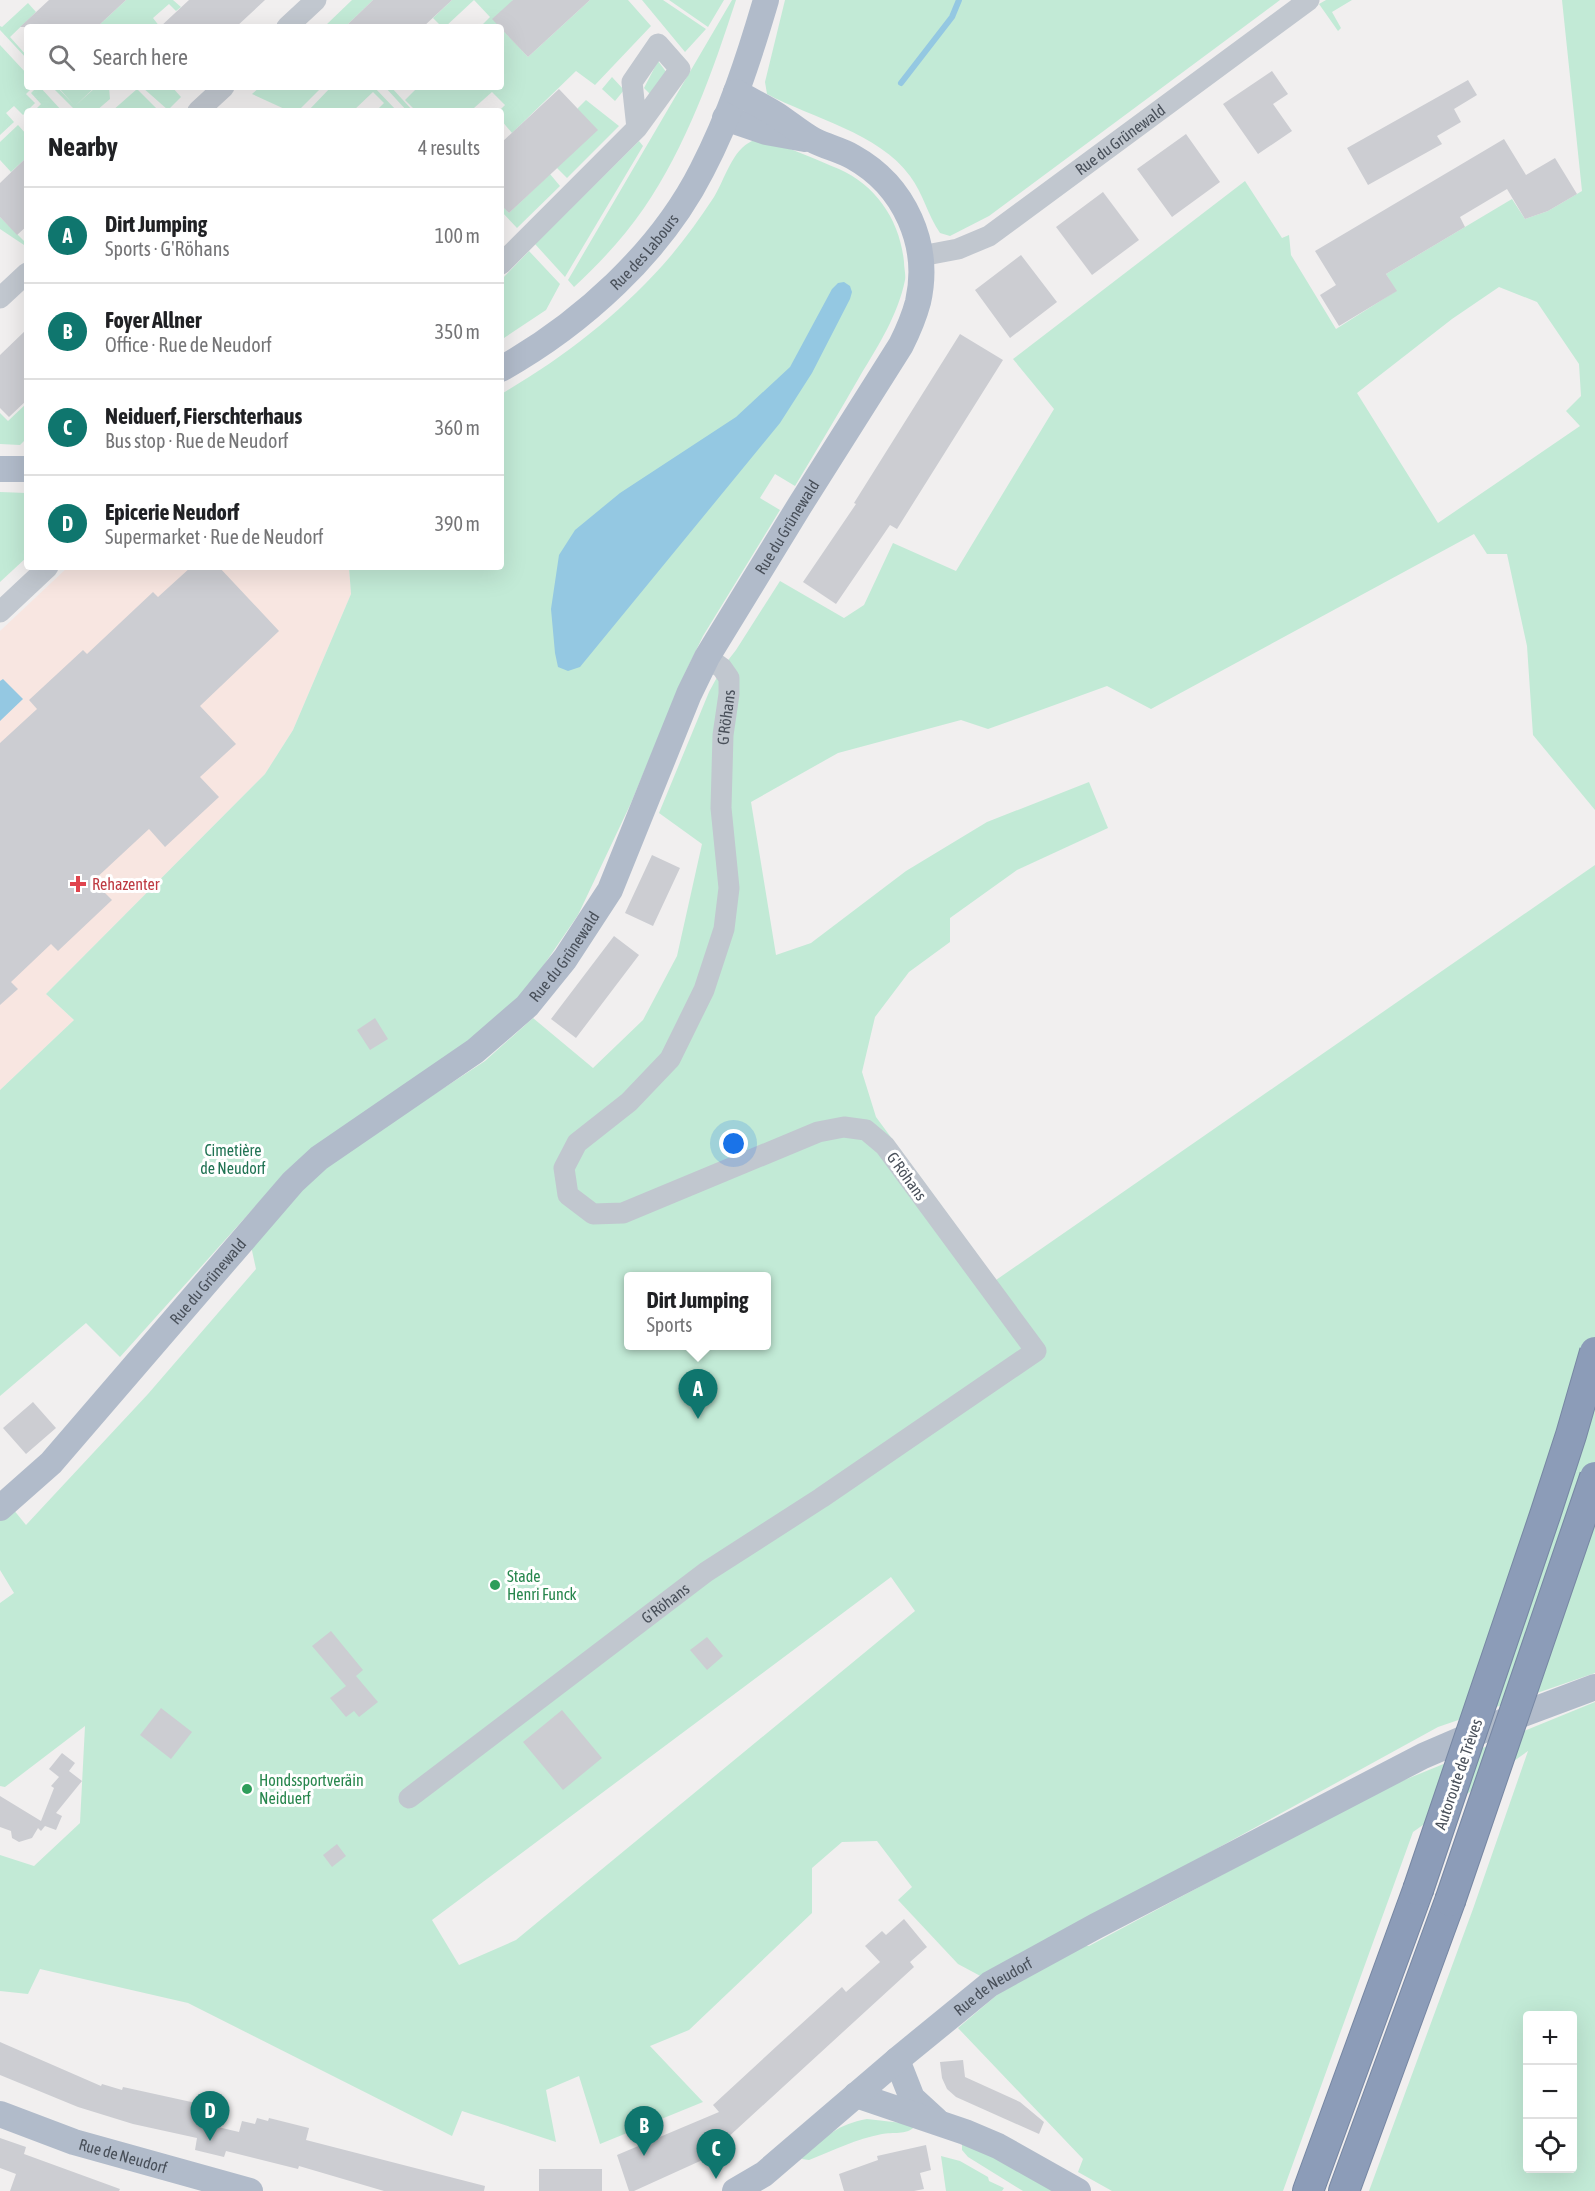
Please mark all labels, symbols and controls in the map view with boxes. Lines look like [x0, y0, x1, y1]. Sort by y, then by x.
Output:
search box [24, 24, 504, 90]
icon: search [45, 41, 78, 74]
text: Search here [93, 44, 188, 70]
street label: Rue du Grünewald [1072, 100, 1168, 178]
text: Nearby [48, 132, 118, 162]
text: 4 results [418, 136, 480, 159]
street label: Rue des Labours [606, 210, 682, 294]
text: Dirt Jumping [105, 211, 207, 237]
text: A [63, 224, 72, 247]
text: 100 m [435, 224, 480, 247]
text: Sports · G'Röhans [105, 237, 230, 260]
text: Foyer Allner [105, 307, 201, 333]
text: B [63, 320, 72, 343]
text: 350 m [435, 320, 480, 343]
text: Office · Rue de Neudorf [105, 333, 272, 356]
text: Neiduerf, Fierschterhaus [105, 403, 302, 429]
text: C [63, 416, 72, 439]
text: 360 m [435, 416, 480, 439]
text: Bus stop · Rue de Neudorf [105, 429, 289, 452]
street label: Rue du Grünewald [751, 477, 823, 577]
text: Epicerie Neudorf [105, 499, 239, 525]
text: D [62, 512, 73, 535]
text: 390 m [435, 512, 480, 535]
text: Supermarket · Rue de Neudorf [105, 525, 324, 548]
street label: G'Röhans [714, 690, 738, 745]
marker: Rehazenter [69, 875, 87, 893]
place label: Rehazenter [92, 875, 160, 893]
street label: Rue du Grünewald [525, 908, 603, 1005]
your location [719, 1129, 748, 1158]
park label: Cimetière de Neudorf [200, 1141, 266, 1177]
street label: G'Röhans [883, 1148, 931, 1204]
street label: Rue du Grünewald [166, 1235, 249, 1328]
popup [624, 1272, 771, 1350]
text: Dirt Jumping [646, 1287, 749, 1313]
text: Sports [646, 1313, 692, 1336]
pin: A [678, 1370, 718, 1419]
place label: Stade Henri Funck [507, 1567, 577, 1603]
marker: Stade Henri Funck [488, 1578, 502, 1592]
street label: G'Röhans [638, 1579, 693, 1627]
street label: Autoroute de Trèves [1431, 1716, 1485, 1832]
place label: Hondssportveräin Neiduerf [259, 1771, 364, 1807]
marker: Hondssportveräin Neiduerf [240, 1782, 254, 1796]
street label: Rue de Neudorf [950, 1953, 1036, 2019]
map controls [1523, 2011, 1577, 2173]
button: + [1523, 2011, 1577, 2065]
button: − [1523, 2065, 1577, 2119]
pin: D [190, 2092, 230, 2141]
pin: B [624, 2106, 664, 2156]
button: locate [1523, 2119, 1577, 2173]
pin: C [696, 2130, 736, 2179]
street label: Rue de Neudorf [77, 2135, 170, 2177]

